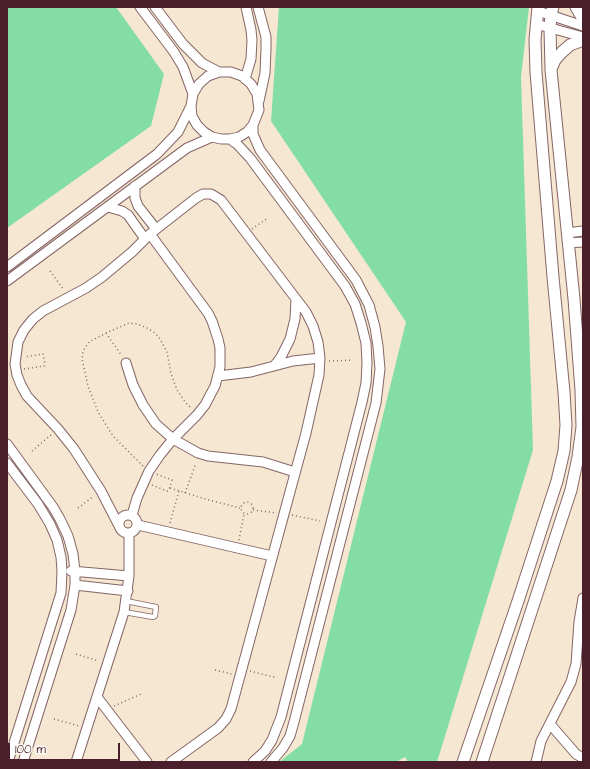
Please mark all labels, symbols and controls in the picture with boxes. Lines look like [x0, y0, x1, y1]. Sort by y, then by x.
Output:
scale bar [10, 735, 122, 761]
text: 100 m [15, 741, 46, 758]

